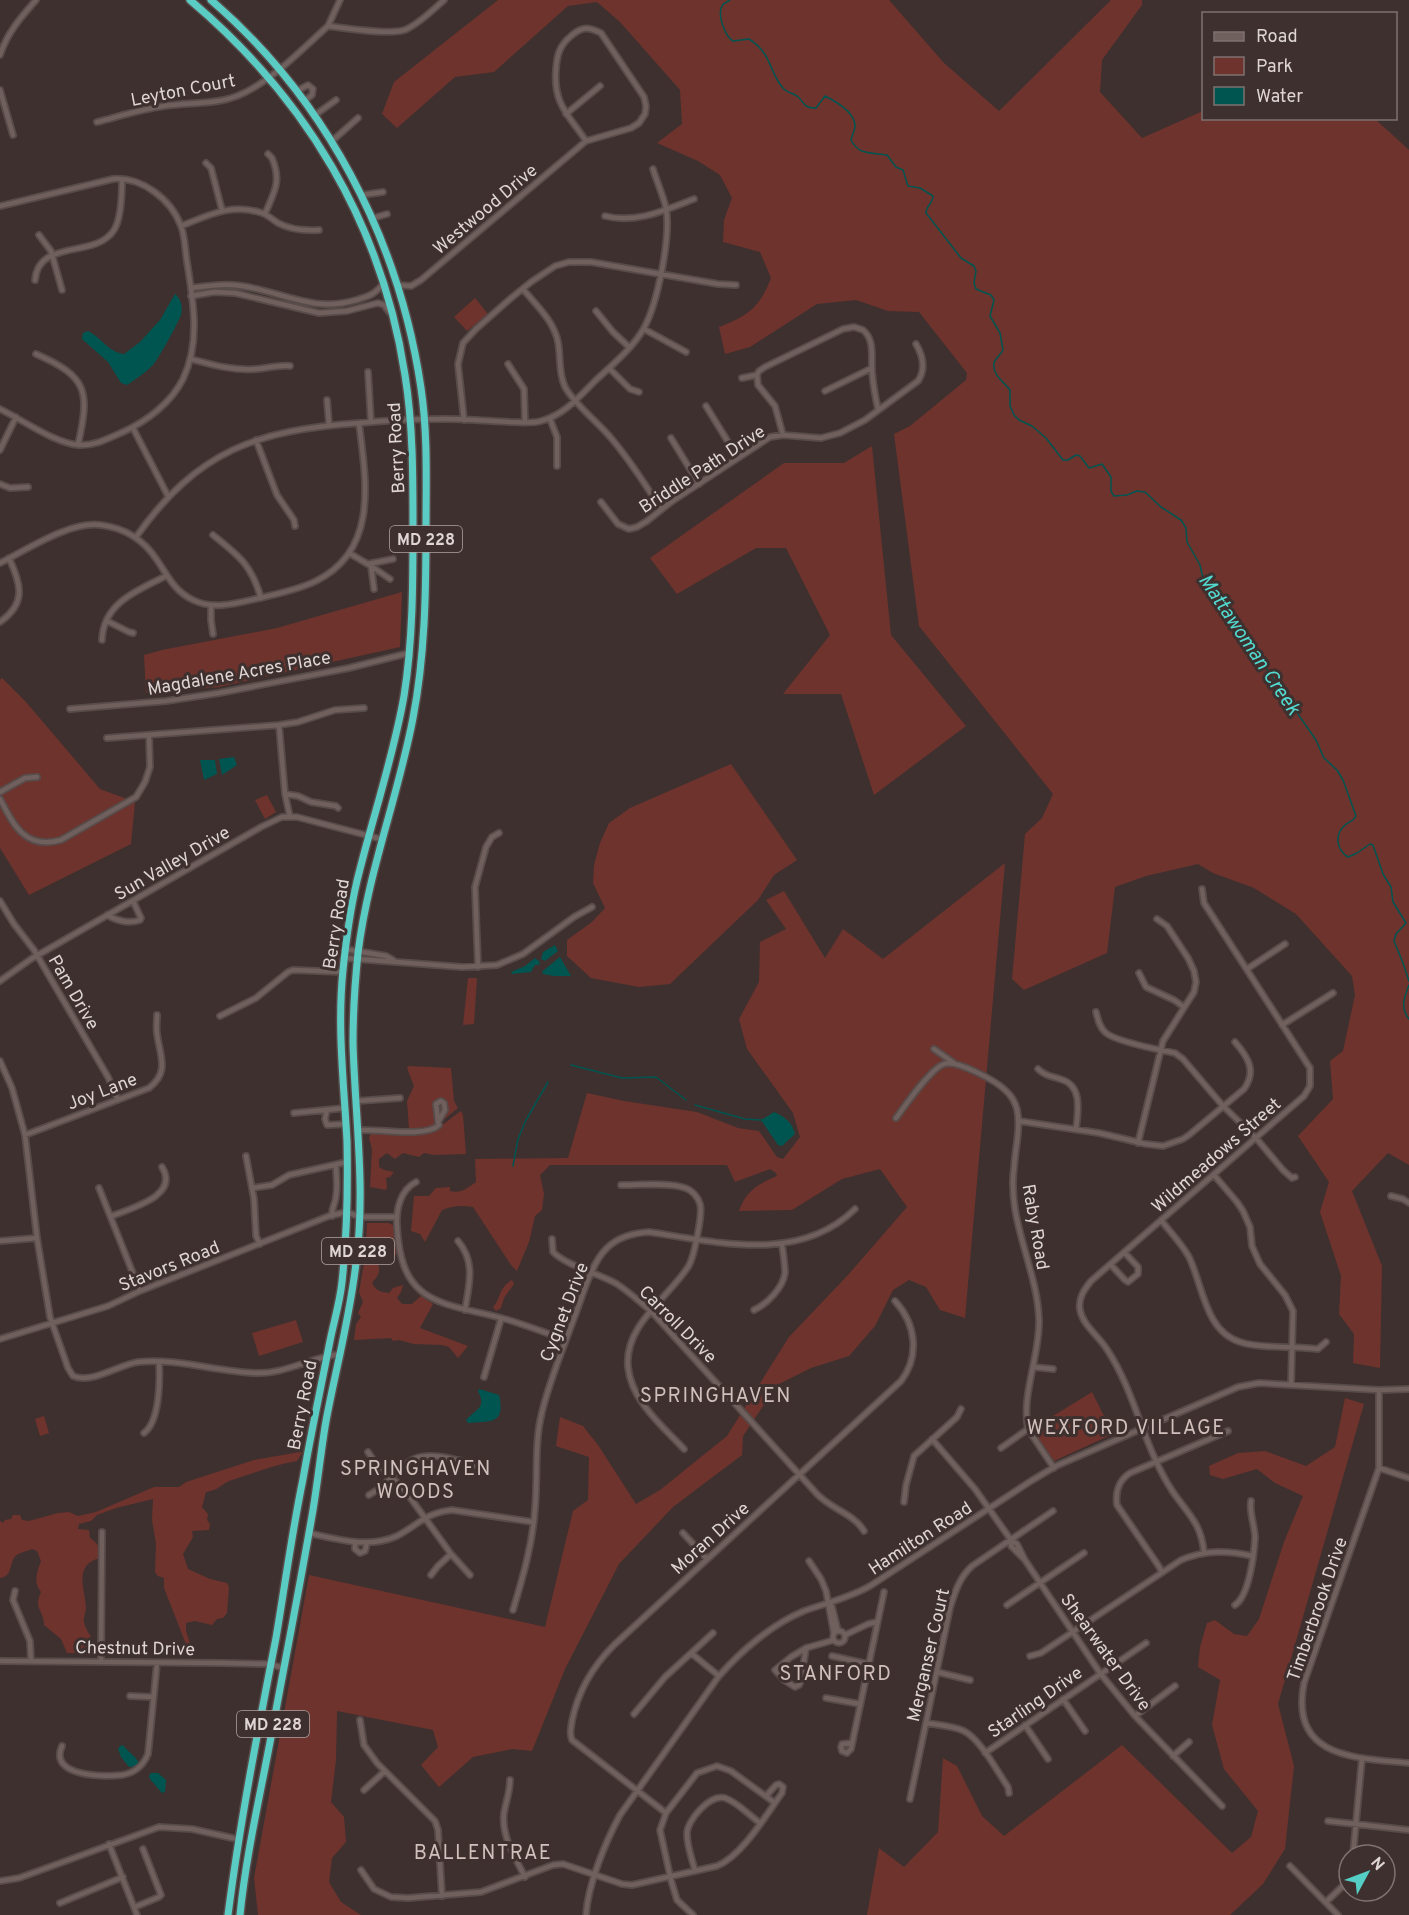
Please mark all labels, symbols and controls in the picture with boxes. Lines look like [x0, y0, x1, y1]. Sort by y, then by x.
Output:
legend [1202, 12, 1397, 120]
text: Road [1256, 26, 1298, 49]
text: Park [1256, 56, 1293, 79]
street label: Leyton Court [129, 70, 238, 113]
text: Water [1256, 86, 1303, 109]
street label: Westwood Drive [429, 160, 543, 261]
street label: Berry Road [384, 402, 411, 494]
street label: Briddle Path Drive [635, 421, 770, 520]
road number: MD 228 [390, 526, 462, 552]
water label: Mattawoman Creek [1191, 570, 1306, 721]
street label: Magdalene Acres Place [146, 647, 333, 702]
street label: Sun Valley Drive [111, 822, 235, 907]
street label: Berry Road [319, 877, 356, 971]
street label: Pam Drive [42, 951, 103, 1034]
street label: Joy Lane [64, 1069, 141, 1116]
street label: Wildmeadows Street [1147, 1094, 1287, 1219]
street label: Raby Road [1016, 1183, 1053, 1272]
street label: Stavors Road [116, 1237, 223, 1298]
road number: MD 228 [322, 1238, 394, 1264]
street label: Cygnet Drive [536, 1260, 595, 1366]
street label: Carroll Drive [633, 1281, 721, 1369]
street label: Berry Road [283, 1358, 323, 1452]
district label: SPRINGHAVEN [640, 1384, 792, 1410]
district label: WEXFORD VILLAGE [1026, 1416, 1226, 1442]
district label: SPRINGHAVEN WOODS [340, 1457, 492, 1506]
street label: Hamilton Road [865, 1497, 977, 1581]
street label: Moran Drive [667, 1498, 755, 1580]
street label: Timberbrook Drive [1283, 1534, 1354, 1685]
street label: Merganser Court [903, 1586, 956, 1724]
street label: Shearwater Drive [1054, 1590, 1155, 1716]
street label: Chestnut Drive [75, 1637, 195, 1662]
district label: STANFORD [780, 1662, 892, 1688]
street label: Starling Drive [984, 1662, 1088, 1744]
road number: MD 228 [237, 1711, 309, 1737]
district label: BALLENTRAE [414, 1841, 552, 1867]
north arrow [1337, 1843, 1397, 1903]
text: N [1365, 1854, 1388, 1875]

